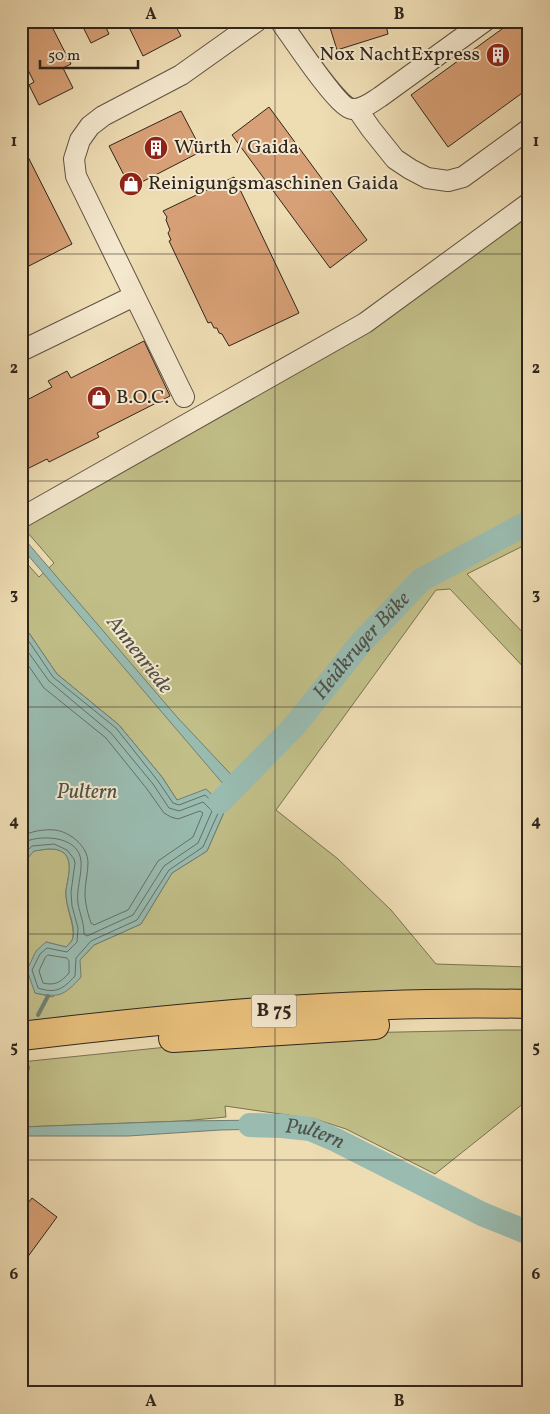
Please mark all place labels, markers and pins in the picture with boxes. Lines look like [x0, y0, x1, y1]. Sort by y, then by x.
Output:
place label: Nox NachtExpress [319, 41, 480, 69]
building icon: Nox NachtExpress [485, 42, 511, 68]
place label: Würth / Gaida [174, 134, 299, 162]
building icon: Würth / Gaida [143, 135, 169, 161]
place label: Reinigungsmaschinen Gaida [148, 170, 399, 198]
shop icon: Reinigungsmaschinen Gaida [118, 171, 144, 197]
place label: B.O.C. [116, 384, 169, 412]
shop icon: B.O.C. [86, 385, 112, 411]

